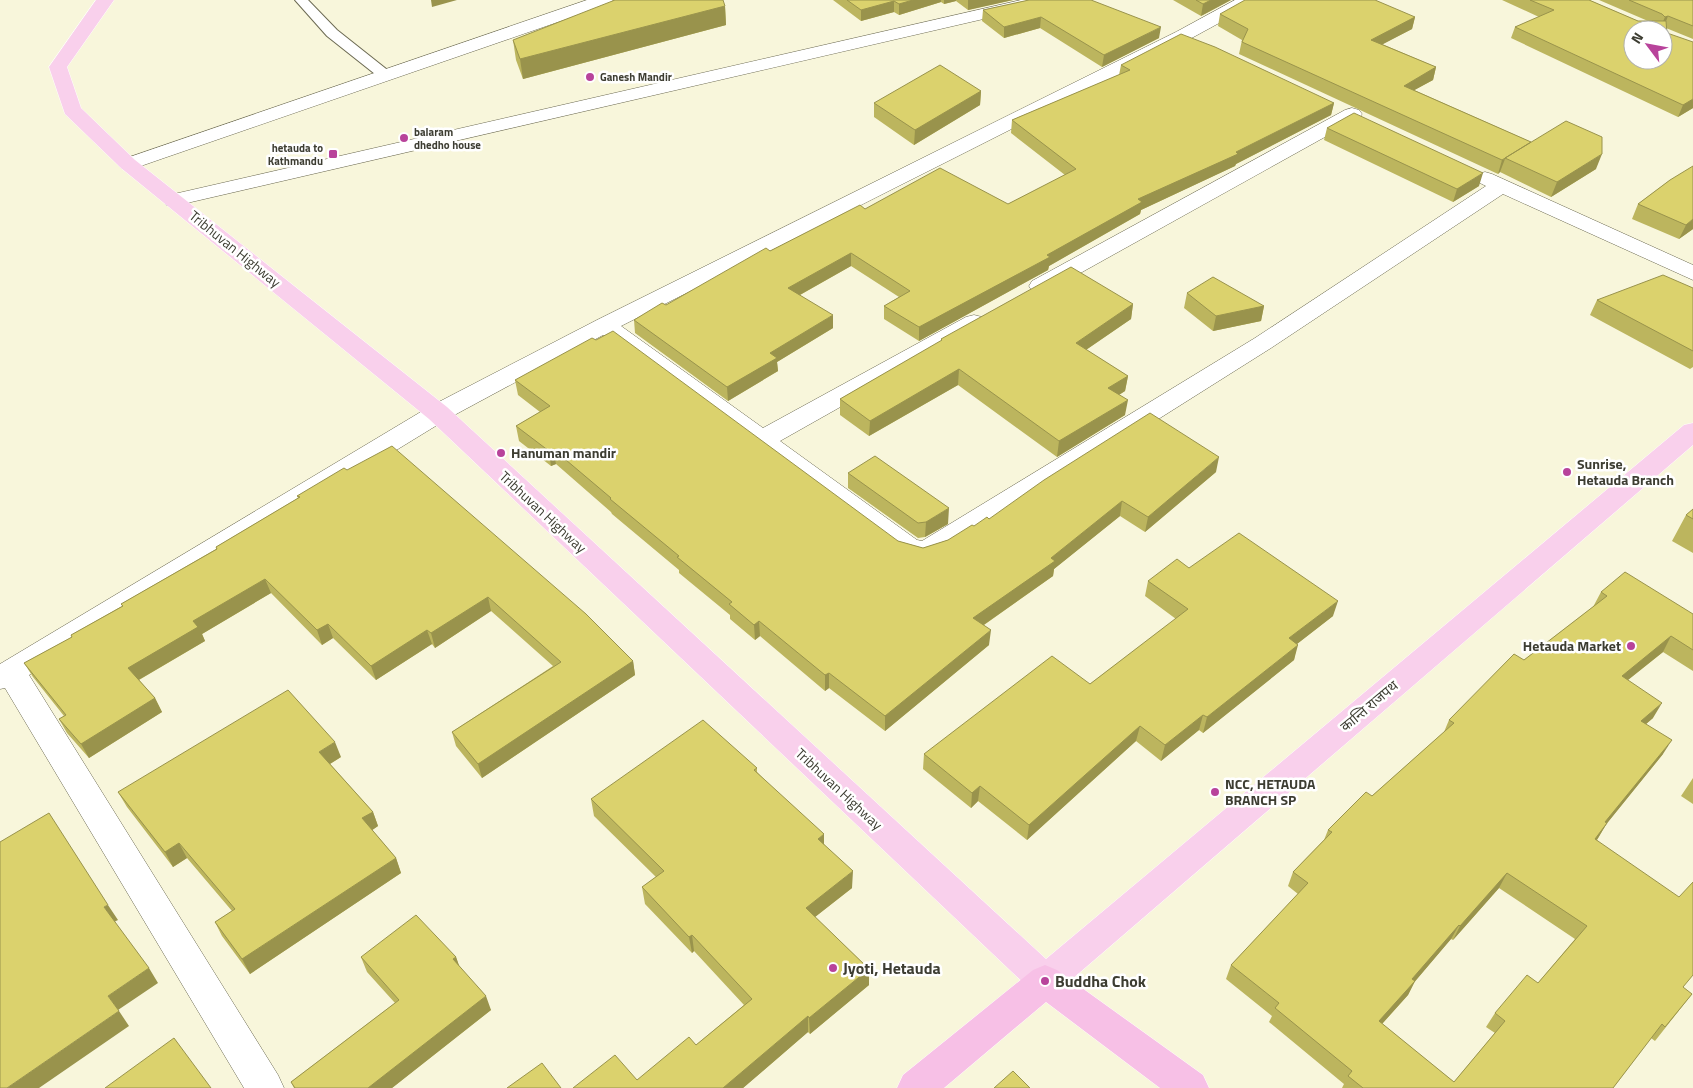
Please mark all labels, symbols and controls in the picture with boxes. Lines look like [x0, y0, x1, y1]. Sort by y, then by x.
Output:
north arrow [1623, 20, 1673, 70]
text: N [1625, 28, 1648, 48]
place label: Ganesh Mandir [600, 69, 672, 85]
marker: Ganesh Mandir [584, 71, 596, 83]
place label: balaram dhedho house [414, 124, 481, 153]
marker: balaram dhedho house [398, 132, 410, 144]
place label: hetauda to Kathmandu [268, 140, 323, 169]
marker: hetauda to Kathmandu [327, 148, 339, 160]
street label: Tribhuvan Highway [185, 205, 286, 292]
place label: Hanuman mandir [511, 442, 616, 463]
marker: Hanuman mandir [495, 447, 507, 459]
place label: Sunrise, Hetauda Branch [1577, 453, 1674, 490]
street label: Tribhuvan Highway [495, 466, 592, 558]
marker: Sunrise, Hetauda Branch [1561, 466, 1573, 478]
place label: Hetauda Market [1523, 635, 1621, 656]
marker: Hetauda Market [1625, 640, 1637, 652]
street label: कान्ति राजपथ [1335, 674, 1403, 736]
street label: Tribhuvan Highway [791, 743, 888, 835]
place label: NCC, HETAUDA BRANCH SP [1225, 773, 1316, 810]
marker: NCC, HETAUDA BRANCH SP [1209, 786, 1221, 798]
place label: Jyoti, Hetauda [843, 956, 941, 980]
marker: Jyoti, Hetauda [827, 962, 839, 974]
place label: Buddha Chok [1055, 969, 1147, 993]
marker: Buddha Chok [1039, 975, 1051, 987]

